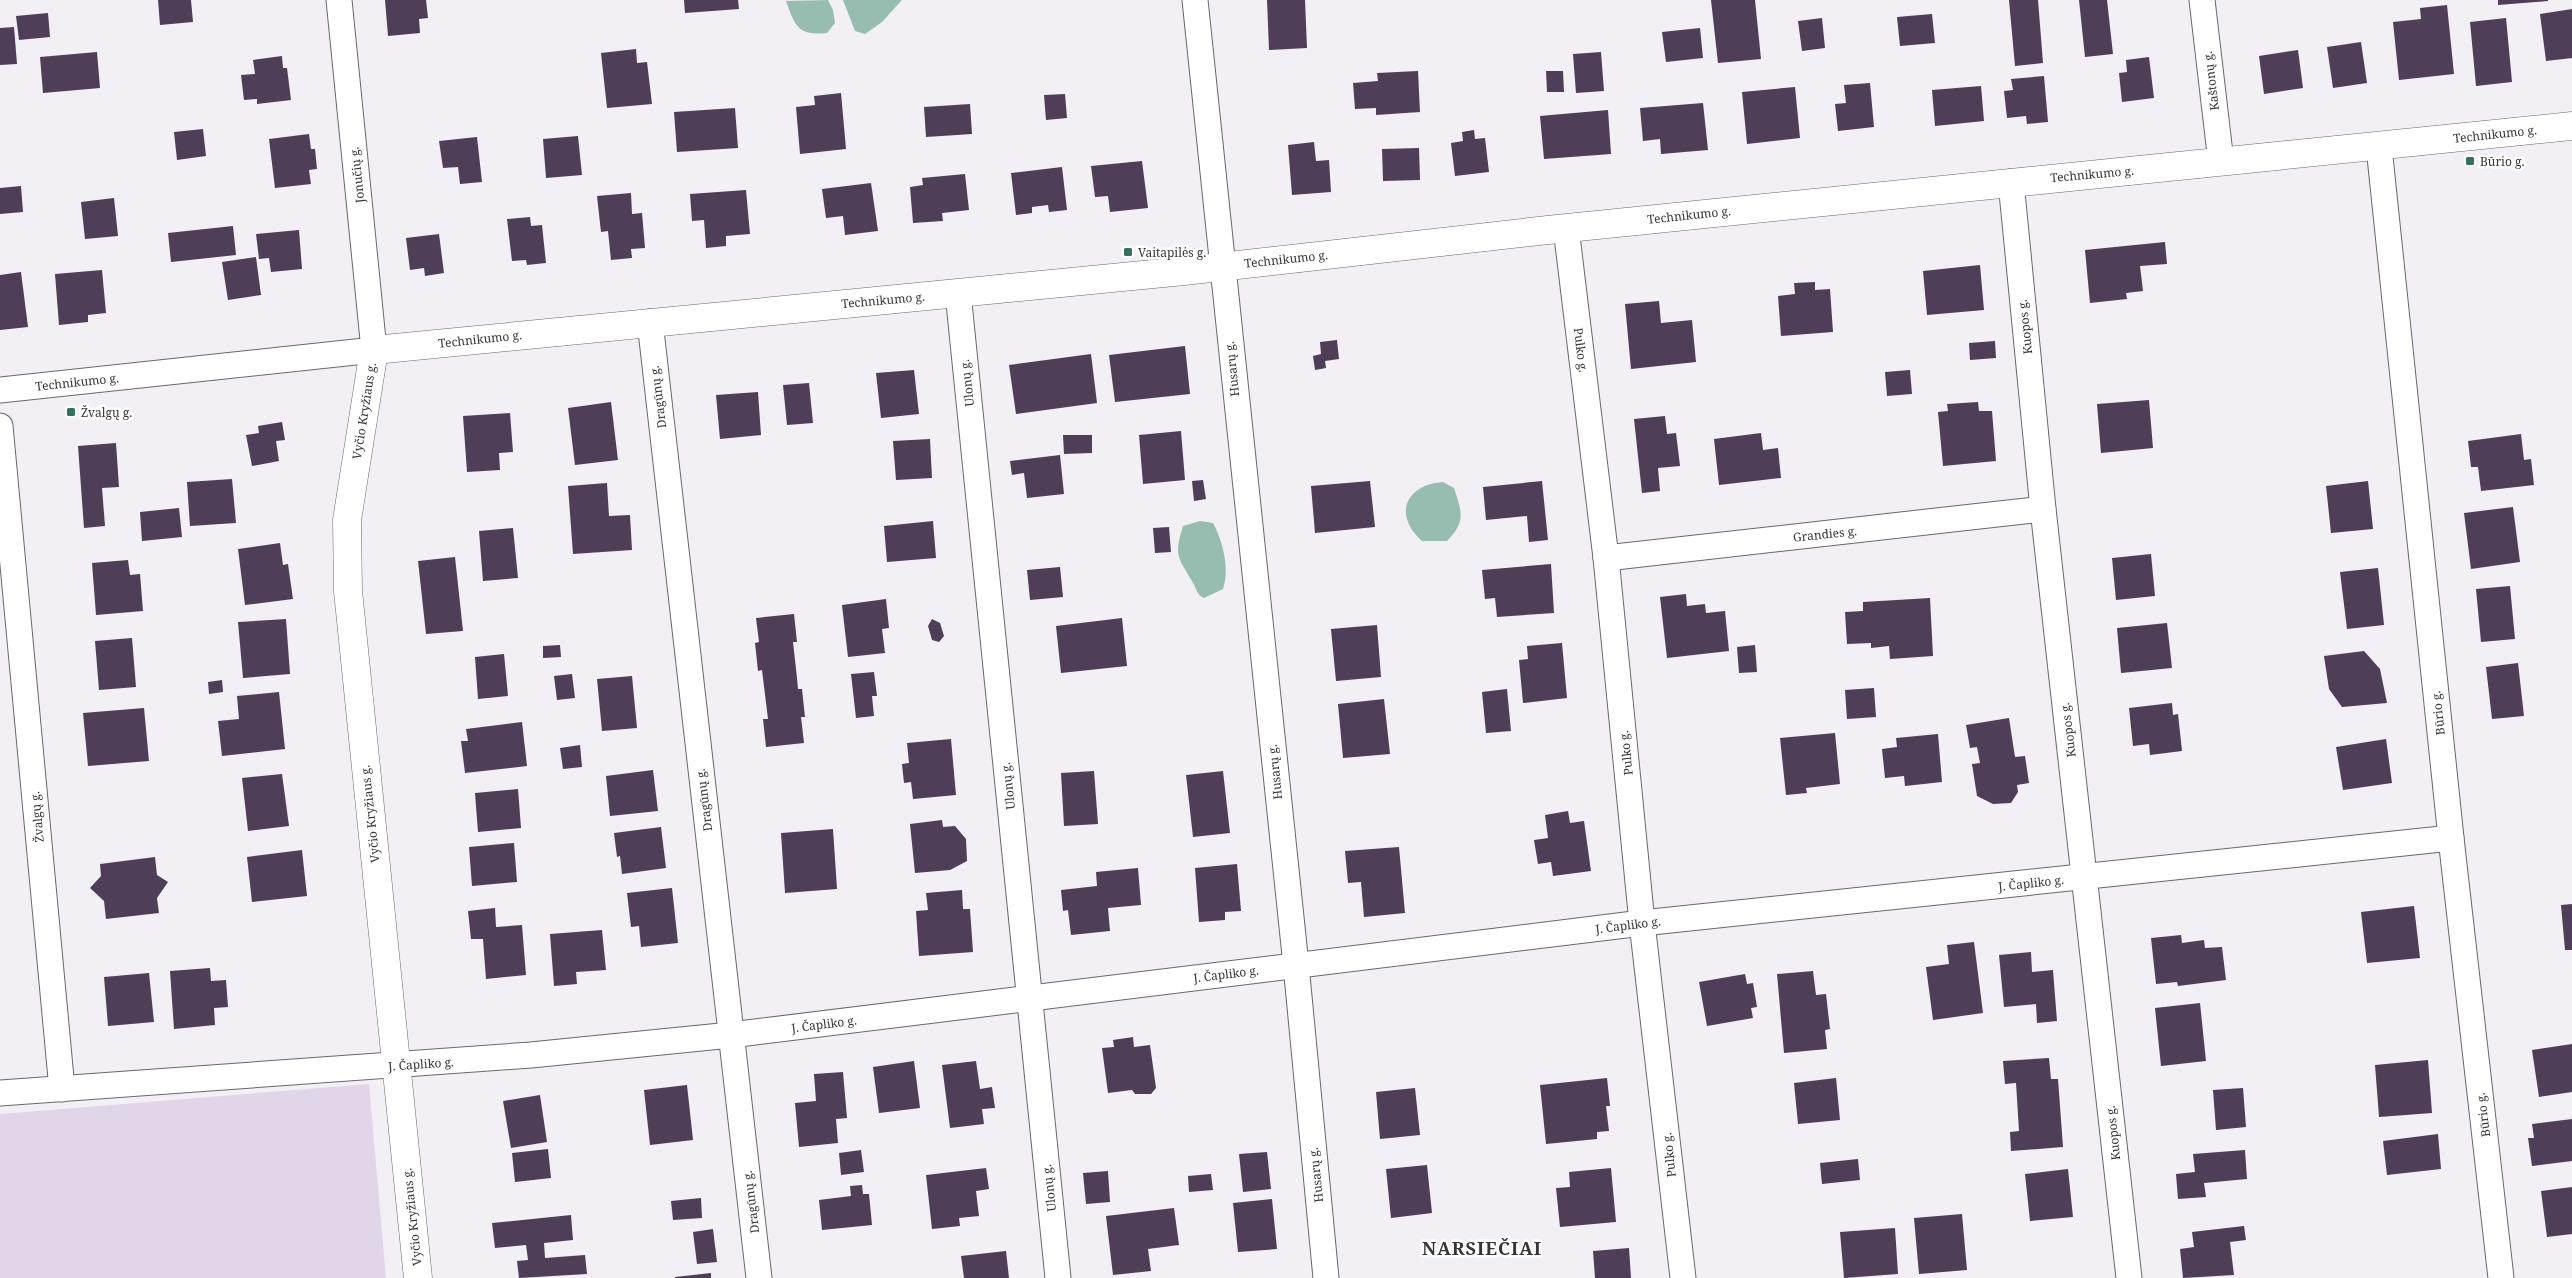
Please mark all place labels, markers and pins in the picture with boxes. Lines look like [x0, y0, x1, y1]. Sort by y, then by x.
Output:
place label: Būrio g. [2480, 153, 2524, 170]
marker: Būrio g. [2464, 155, 2476, 167]
place label: Vaitapilės g. [1138, 244, 1206, 261]
marker: Vaitapilės g. [1122, 246, 1134, 258]
place label: Žvalgų g. [81, 404, 132, 421]
marker: Žvalgų g. [65, 406, 77, 418]

